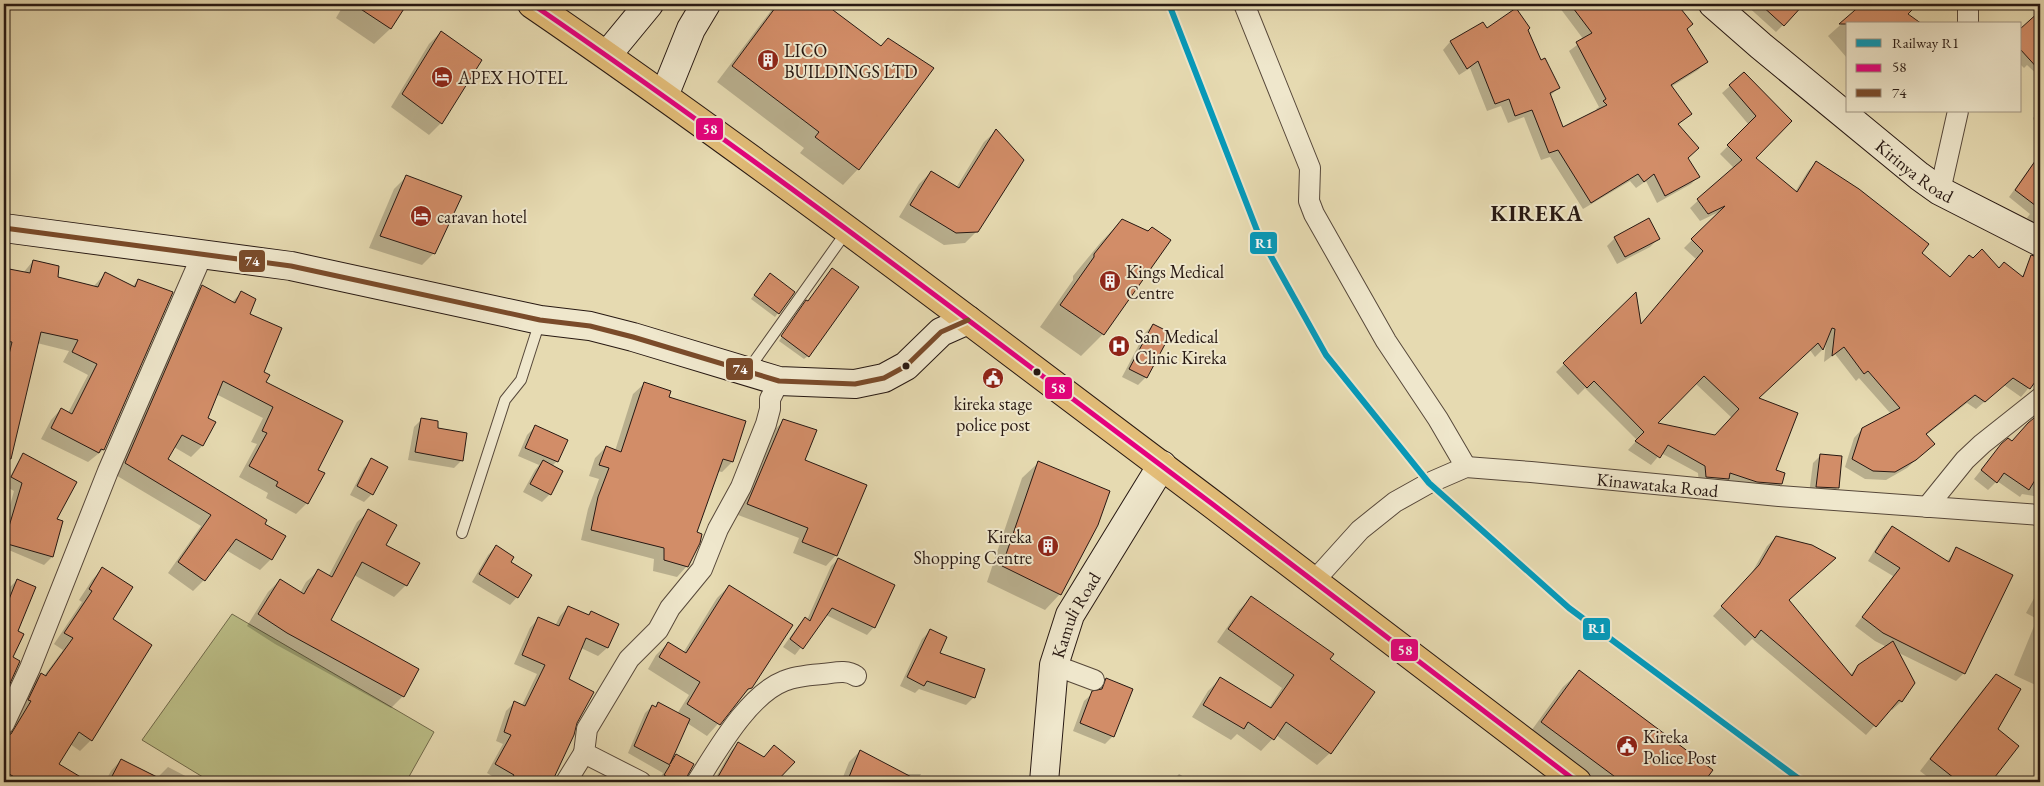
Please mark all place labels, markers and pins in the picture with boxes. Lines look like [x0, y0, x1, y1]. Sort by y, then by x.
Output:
place label: LICO BUILDINGS LTD [784, 39, 918, 83]
building icon: LICO BUILDINGS LTD [756, 48, 780, 72]
hotel icon: APEX HOTEL [430, 65, 454, 89]
place label: APEX HOTEL [457, 66, 568, 89]
hotel icon: caravan hotel [409, 204, 433, 228]
place label: caravan hotel [437, 205, 527, 228]
place label: Kings Medical Centre [1126, 260, 1224, 304]
building icon: Kings Medical Centre [1098, 269, 1122, 293]
place label: San Medical Clinic Kireka [1135, 325, 1227, 369]
hospital icon: San Medical Clinic Kireka [1107, 334, 1131, 358]
unlabelled marker [901, 361, 911, 371]
public building icon: kireka stage police post [981, 366, 1005, 390]
unlabelled marker [1032, 367, 1042, 377]
place label: kireka stage police post [954, 392, 1032, 436]
place label: Kireka Shopping Centre [913, 525, 1033, 569]
building icon: Kireka Shopping Centre [1036, 534, 1060, 558]
place label: Kireka Police Post [1643, 725, 1717, 769]
public building icon: Kireka Police Post [1615, 734, 1639, 758]

